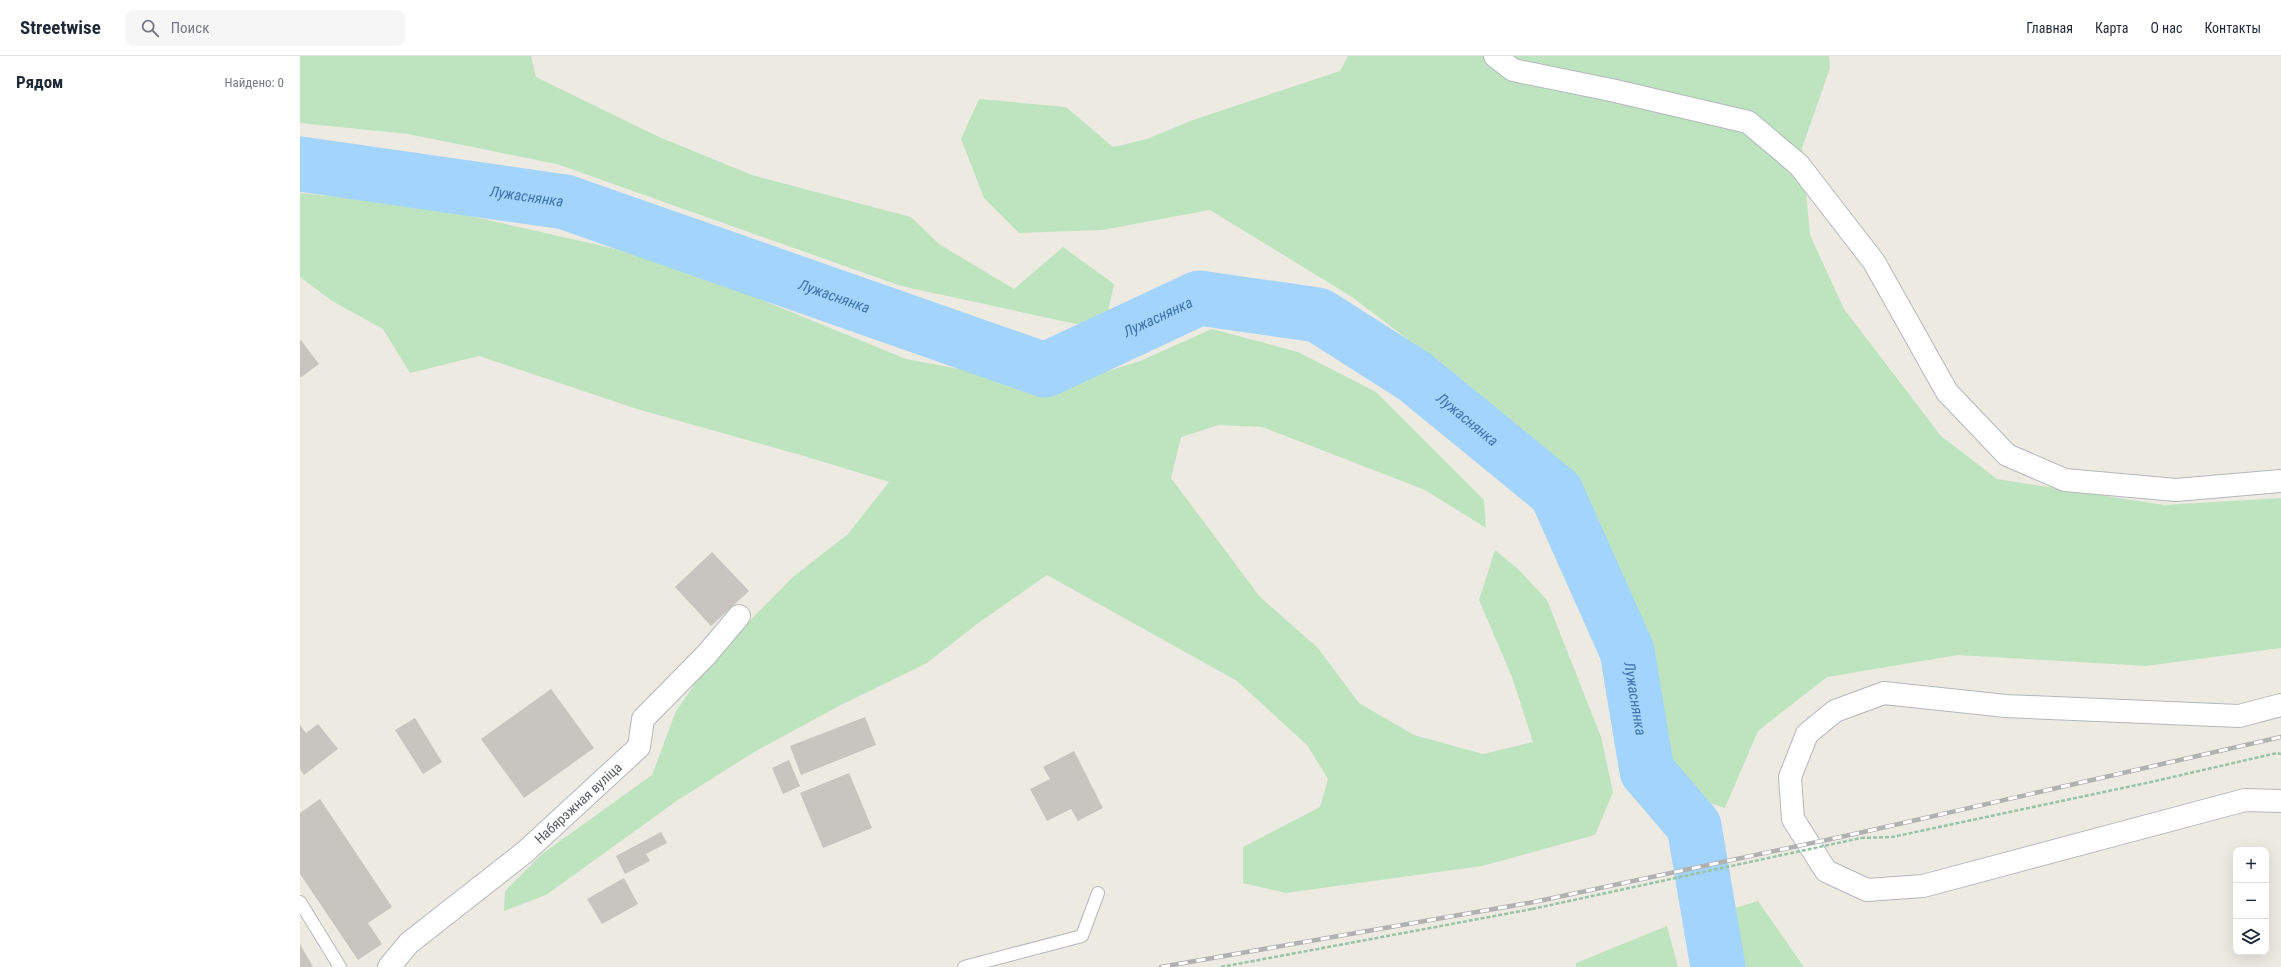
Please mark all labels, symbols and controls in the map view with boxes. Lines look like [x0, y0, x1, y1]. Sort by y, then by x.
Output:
search box [125, 10, 405, 46]
text: Streetwise [20, 16, 101, 39]
icon: search [139, 17, 161, 39]
text: Поиск [171, 19, 209, 37]
text: Главная [2026, 20, 2073, 36]
text: Карта [2095, 20, 2128, 36]
text: О нас [2150, 20, 2182, 36]
text: Контакты [2204, 20, 2261, 36]
text: Рядом [16, 72, 63, 92]
text: Найдено: 0 [224, 75, 284, 90]
water label: Лужаснянка [488, 182, 565, 211]
water label: Лужаснянка [795, 275, 872, 317]
water label: Лужаснянка [1120, 293, 1195, 341]
water label: Лужаснянка [1432, 388, 1502, 450]
water label: Лужаснянка [1620, 660, 1650, 737]
street label: Набярэжная вуліца [531, 759, 625, 847]
map controls [2233, 847, 2269, 955]
button: + [2233, 847, 2269, 883]
button: − [2233, 883, 2269, 919]
button: layers [2233, 919, 2269, 955]

